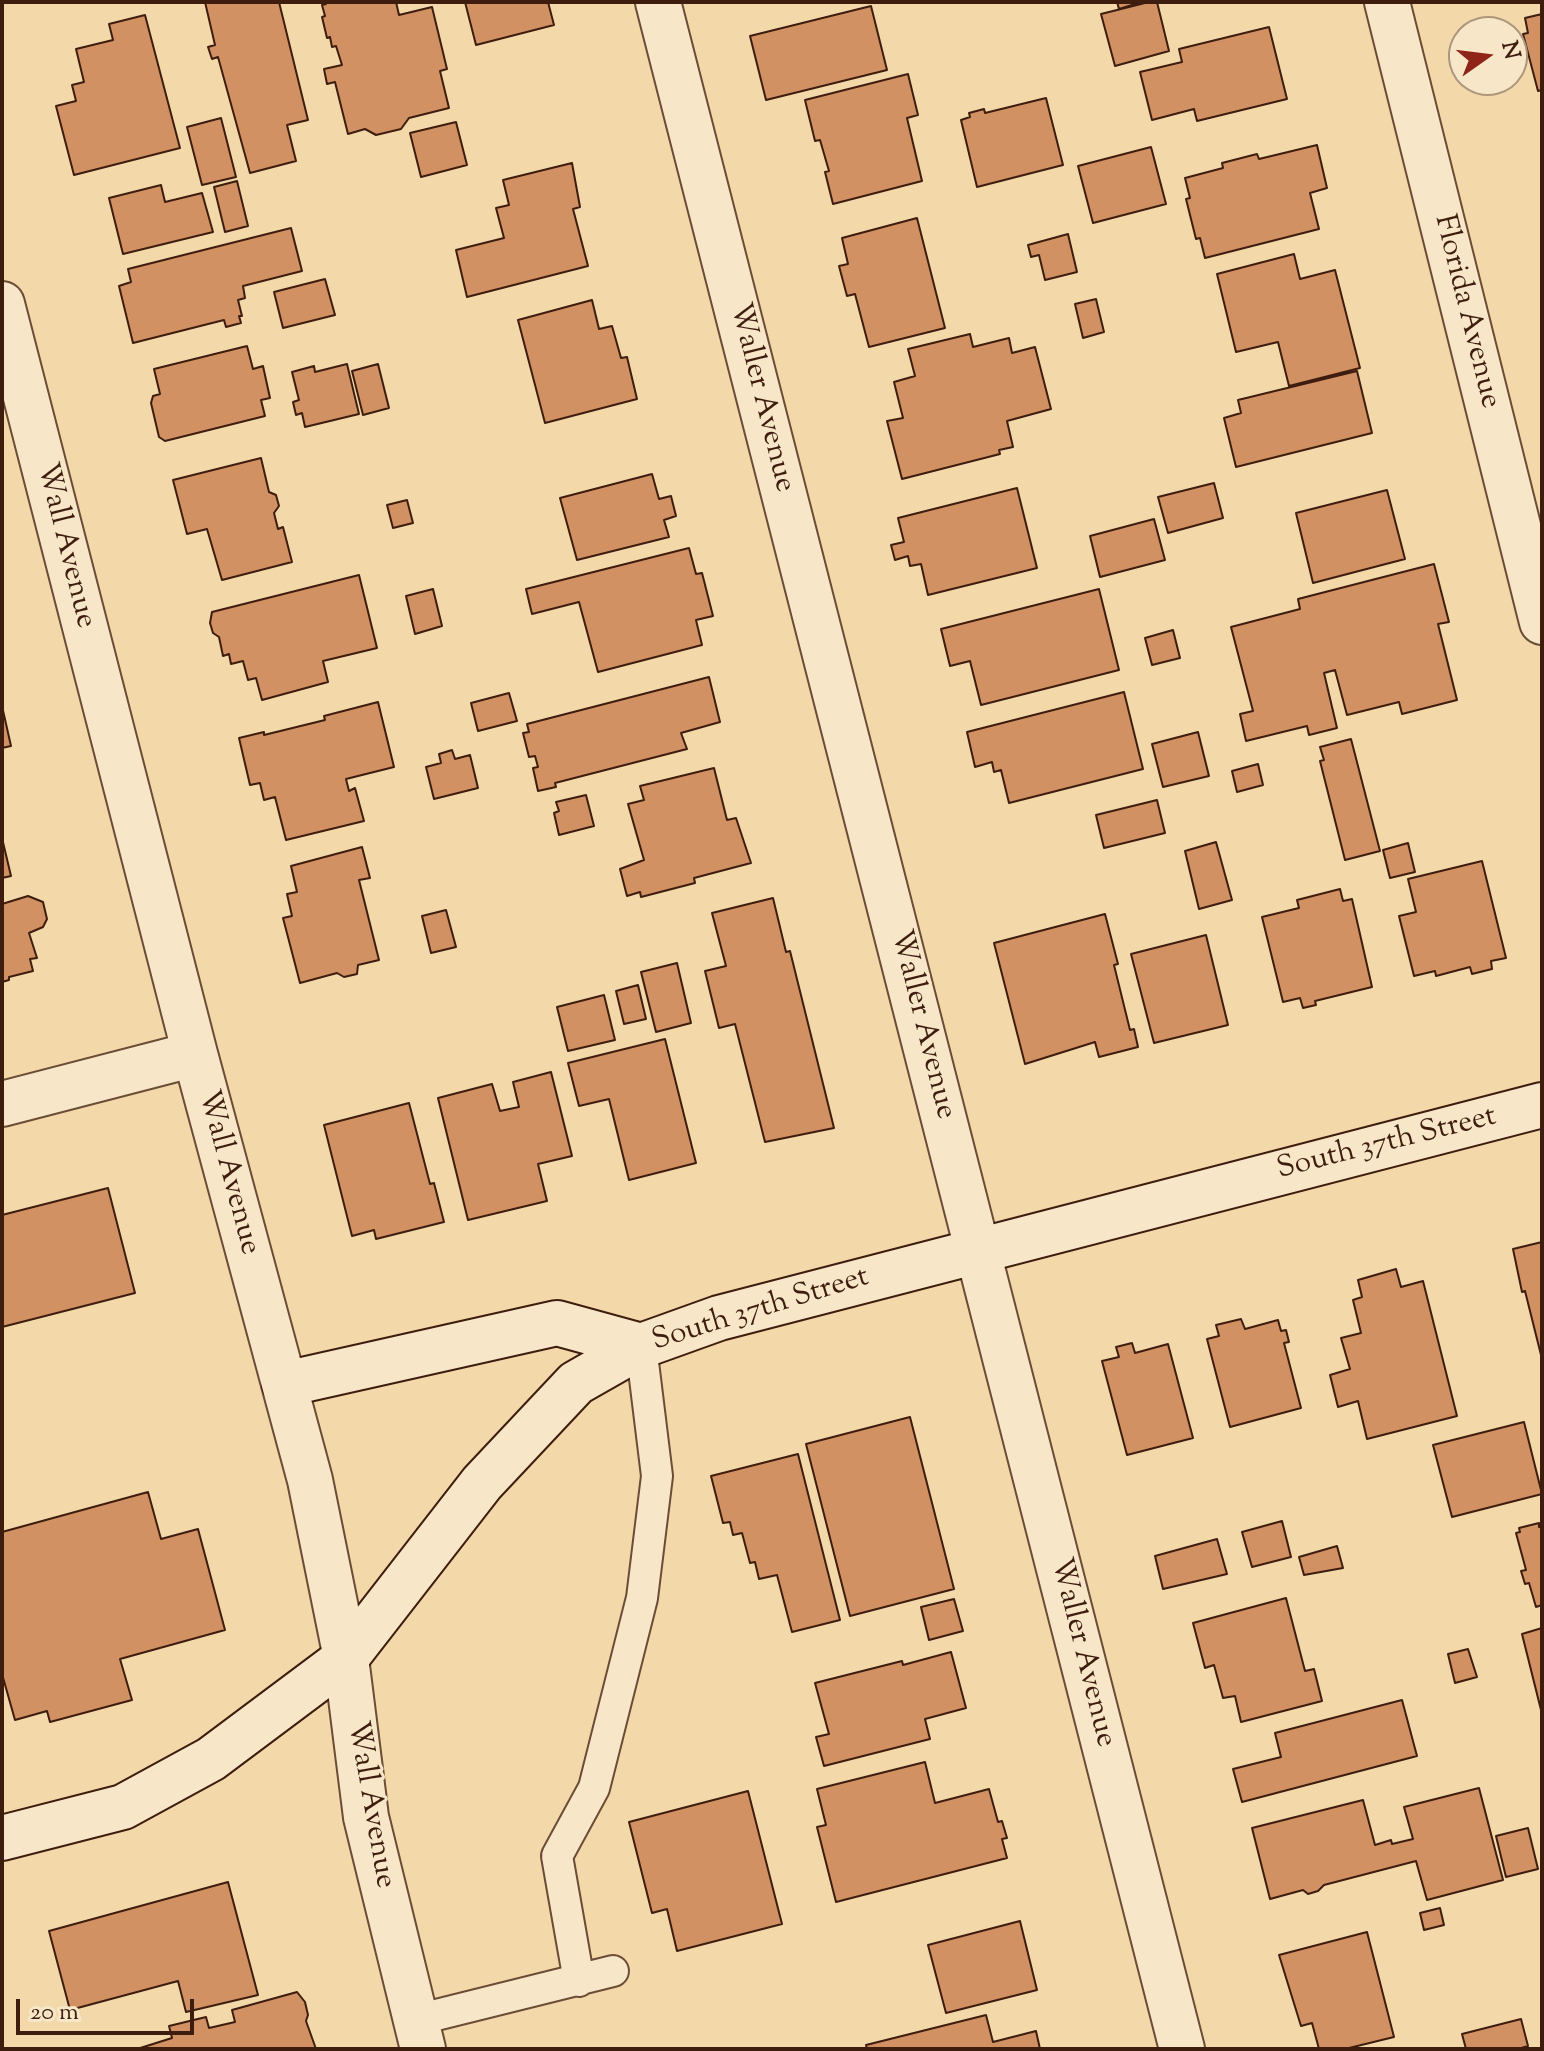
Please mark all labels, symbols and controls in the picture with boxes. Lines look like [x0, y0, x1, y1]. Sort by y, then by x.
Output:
north arrow [1448, 16, 1528, 96]
text: N [1492, 38, 1527, 63]
street label: Florida Avenue [1424, 212, 1506, 412]
street label: Waller Avenue [719, 300, 801, 496]
street label: Wall Avenue [26, 460, 102, 632]
street label: Waller Avenue [880, 927, 962, 1123]
street label: Wall Avenue [188, 1087, 266, 1259]
street label: South 37th Street [1274, 1100, 1500, 1190]
street label: South 37th Street [648, 1261, 874, 1361]
street label: Waller Avenue [1040, 1555, 1122, 1751]
street label: Wall Avenue [337, 1719, 401, 1891]
scale bar [20, 1983, 198, 2033]
text: 20 m [30, 1996, 79, 2030]

